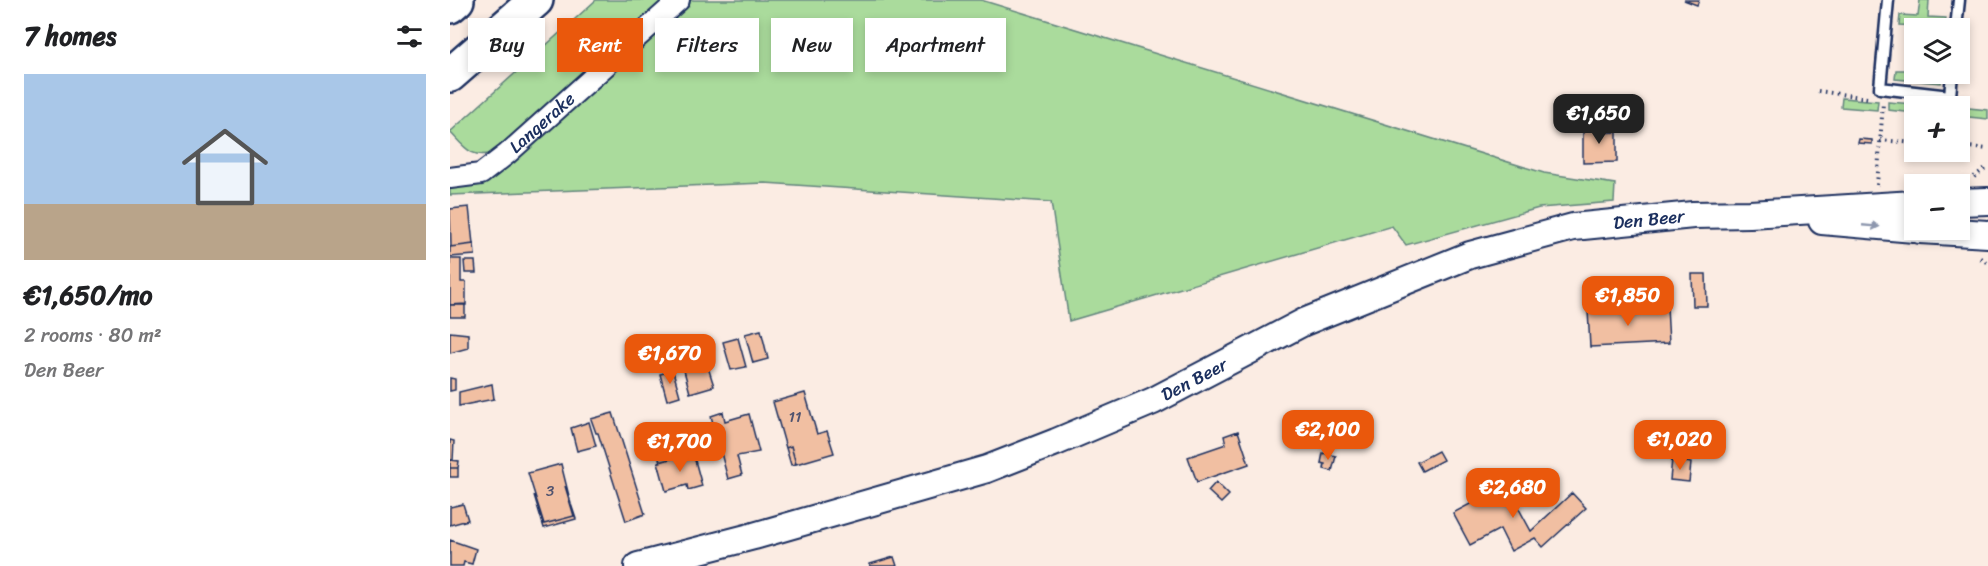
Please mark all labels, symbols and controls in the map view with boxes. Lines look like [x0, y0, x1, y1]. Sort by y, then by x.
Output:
text: 7 homes [24, 13, 116, 59]
chip: Buy [468, 18, 545, 72]
chip: Rent [557, 18, 643, 72]
chip: Filters [655, 18, 759, 72]
chip: New [771, 18, 853, 72]
chip: Apartment [865, 18, 1006, 72]
map controls [1904, 18, 1970, 240]
button: layers [1904, 18, 1970, 84]
icon: filters [393, 20, 426, 53]
street label: Langerake [501, 84, 583, 162]
pin: €1,650 [1550, 94, 1648, 145]
text: €1,650 [1567, 96, 1631, 131]
button: + [1904, 96, 1970, 162]
icon: home [171, 113, 279, 221]
button: − [1904, 174, 1970, 240]
street label: Den Beer [1612, 200, 1687, 239]
one-way arrow [1861, 221, 1880, 231]
text: €1,650/mo [24, 272, 153, 318]
pin: €1,850 [1579, 276, 1677, 327]
text: €1,850 [1596, 278, 1660, 313]
text: 2 rooms · 80 m² [24, 318, 162, 353]
pin: €1,670 [621, 334, 719, 385]
text: €1,670 [639, 336, 701, 371]
street label: Den Beer [1155, 348, 1234, 410]
text: Den Beer [24, 353, 103, 388]
house number: 11 [789, 404, 801, 430]
pin: €2,100 [1279, 410, 1377, 461]
text: €2,100 [1296, 412, 1360, 447]
pin: €1,020 [1631, 420, 1729, 471]
pin: €1,700 [631, 422, 729, 473]
text: €1,020 [1648, 422, 1712, 457]
text: €1,700 [648, 424, 712, 459]
pin: €2,680 [1464, 468, 1562, 519]
text: €2,680 [1480, 470, 1546, 505]
house number: 3 [546, 478, 554, 504]

